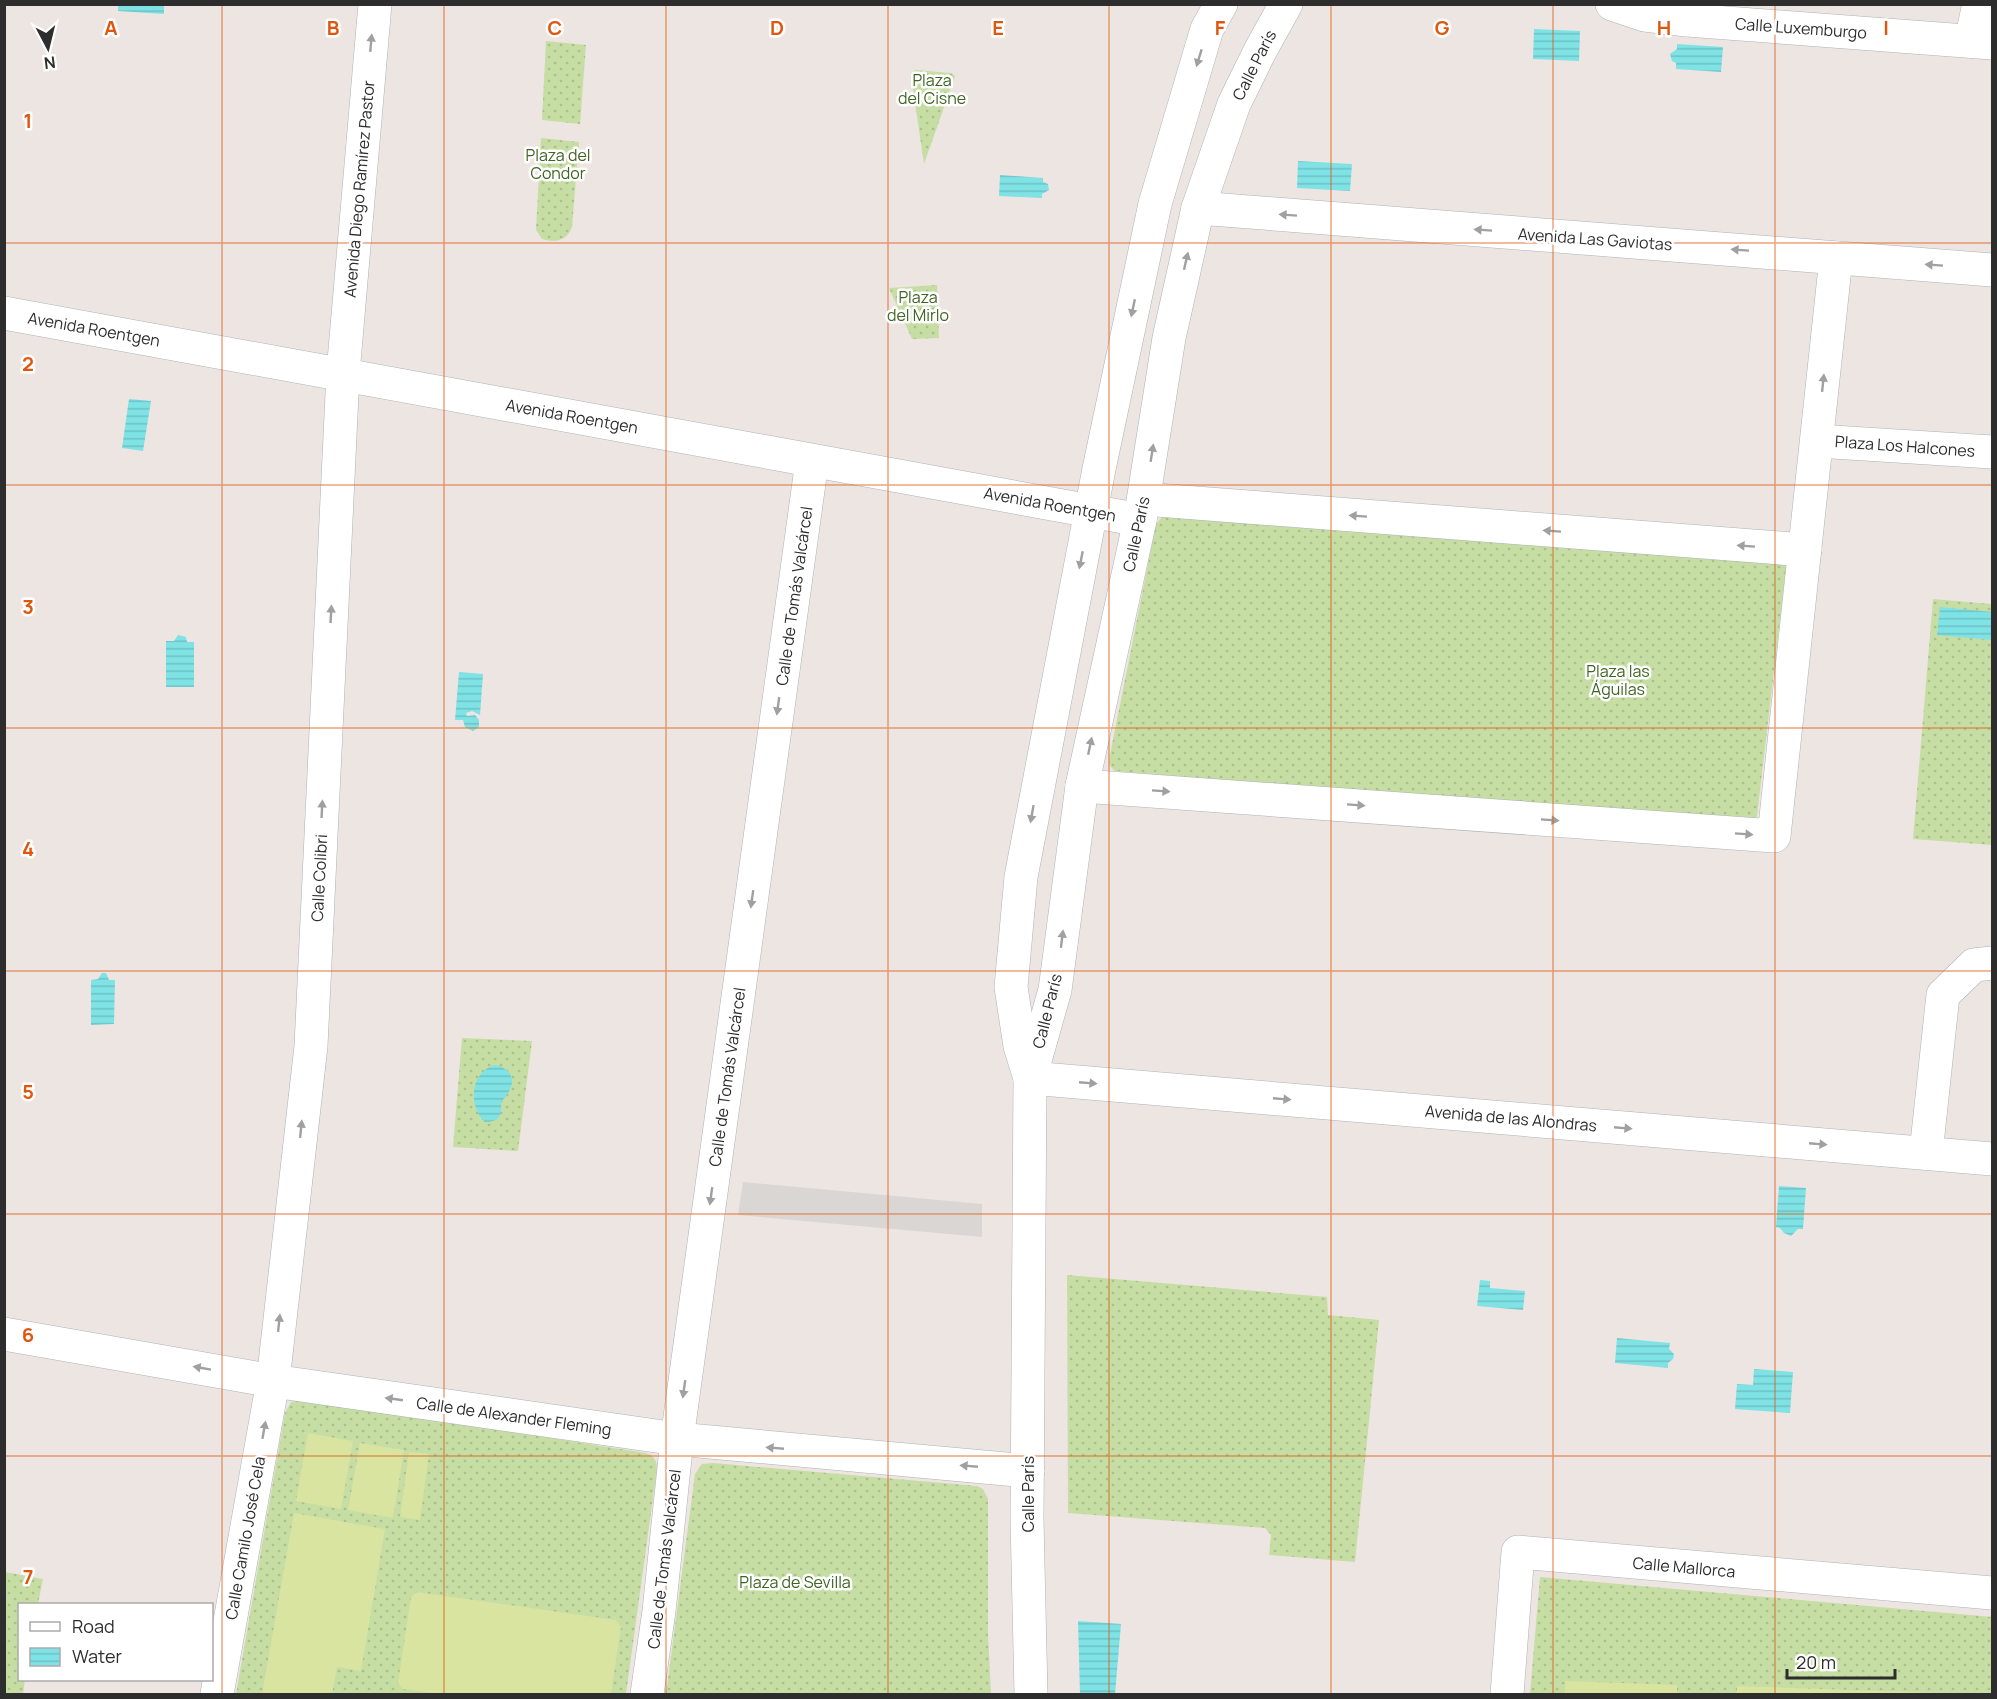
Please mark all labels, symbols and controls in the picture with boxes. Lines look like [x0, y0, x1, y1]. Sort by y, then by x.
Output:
street label: Calle Luxemburgo [1734, 12, 1868, 44]
text: A [104, 14, 118, 41]
text: B [327, 14, 340, 41]
text: C [548, 14, 562, 41]
text: D [770, 14, 784, 41]
text: E [992, 14, 1004, 41]
text: F [1215, 14, 1226, 41]
text: G [1435, 14, 1450, 41]
text: H [1657, 14, 1671, 41]
text: I [1883, 14, 1889, 41]
north arrow [18, 18, 78, 78]
street label: Calle París [1227, 26, 1281, 104]
one-way arrow [366, 34, 376, 53]
one-way arrow [1194, 49, 1203, 67]
text: N [43, 51, 57, 75]
park label: Plaza del Cisne [898, 69, 966, 109]
street label: Avenida Diego Ramírez Pastor [339, 79, 379, 299]
text: 1 [24, 107, 32, 134]
park label: Plaza del Condor [526, 144, 590, 184]
one-way arrow [1279, 210, 1298, 219]
street label: Avenida Las Gaviotas [1517, 223, 1673, 255]
one-way arrow [1473, 225, 1492, 235]
one-way arrow [1730, 245, 1749, 255]
one-way arrow [1182, 251, 1191, 270]
one-way arrow [1925, 261, 1944, 270]
park label: Plaza del Mirlo [887, 286, 949, 326]
one-way arrow [1128, 298, 1137, 317]
street label: Avenida Roentgen [26, 307, 162, 351]
text: 2 [22, 350, 34, 377]
one-way arrow [1818, 373, 1828, 392]
street label: Avenida Roentgen [504, 394, 640, 438]
street label: Plaza Los Halcones [1834, 430, 1976, 462]
one-way arrow [1147, 443, 1156, 462]
street label: Avenida Roentgen [982, 482, 1118, 526]
street label: Calle París [1117, 494, 1155, 574]
street label: Calle de Tomás Valcárcel [771, 505, 817, 687]
one-way arrow [1348, 511, 1367, 521]
one-way arrow [1542, 526, 1561, 536]
one-way arrow [1737, 541, 1756, 551]
one-way arrow [1076, 551, 1085, 570]
text: 3 [22, 593, 34, 620]
one-way arrow [327, 605, 336, 624]
park label: Plaza las Águilas [1586, 660, 1650, 700]
one-way arrow [774, 696, 783, 715]
one-way arrow [1086, 737, 1095, 756]
one-way arrow [1152, 786, 1171, 796]
one-way arrow [318, 799, 327, 818]
one-way arrow [1346, 801, 1365, 810]
one-way arrow [1028, 804, 1037, 823]
one-way arrow [1541, 815, 1560, 825]
one-way arrow [1735, 829, 1754, 839]
street label: Calle Colibri [306, 834, 332, 922]
text: 4 [22, 835, 34, 862]
one-way arrow [747, 889, 756, 908]
one-way arrow [1057, 929, 1066, 948]
street label: Calle París [1027, 971, 1067, 1051]
street label: Calle de Tomás Valcárcel [704, 986, 750, 1168]
text: 5 [22, 1078, 34, 1105]
one-way arrow [1079, 1078, 1098, 1088]
one-way arrow [1273, 1094, 1292, 1104]
street label: Avenida de las Alondras [1424, 1100, 1598, 1136]
one-way arrow [297, 1120, 306, 1139]
one-way arrow [1614, 1123, 1633, 1133]
one-way arrow [1808, 1139, 1827, 1149]
one-way arrow [706, 1187, 715, 1206]
one-way arrow [275, 1313, 284, 1332]
text: 6 [22, 1321, 34, 1348]
one-way arrow [192, 1364, 211, 1373]
one-way arrow [680, 1380, 689, 1399]
street label: Calle de Alexander Fleming [415, 1391, 613, 1441]
one-way arrow [385, 1394, 404, 1403]
one-way arrow [259, 1420, 268, 1439]
one-way arrow [766, 1443, 785, 1453]
street label: Calle Camilo José Cela [220, 1455, 270, 1621]
street label: Calle París [1017, 1456, 1039, 1532]
one-way arrow [960, 1461, 979, 1471]
street label: Calle de Tomás Valcárcel [642, 1468, 686, 1650]
street label: Calle Mallorca [1632, 1552, 1736, 1582]
text: 7 [23, 1563, 33, 1590]
park label: Plaza de Sevilla [739, 1571, 851, 1593]
legend [18, 1603, 213, 1681]
text: Road [72, 1614, 115, 1638]
scale bar [1787, 1642, 1895, 1680]
text: Water [72, 1644, 122, 1668]
text: 20 m [1796, 1650, 1836, 1674]

